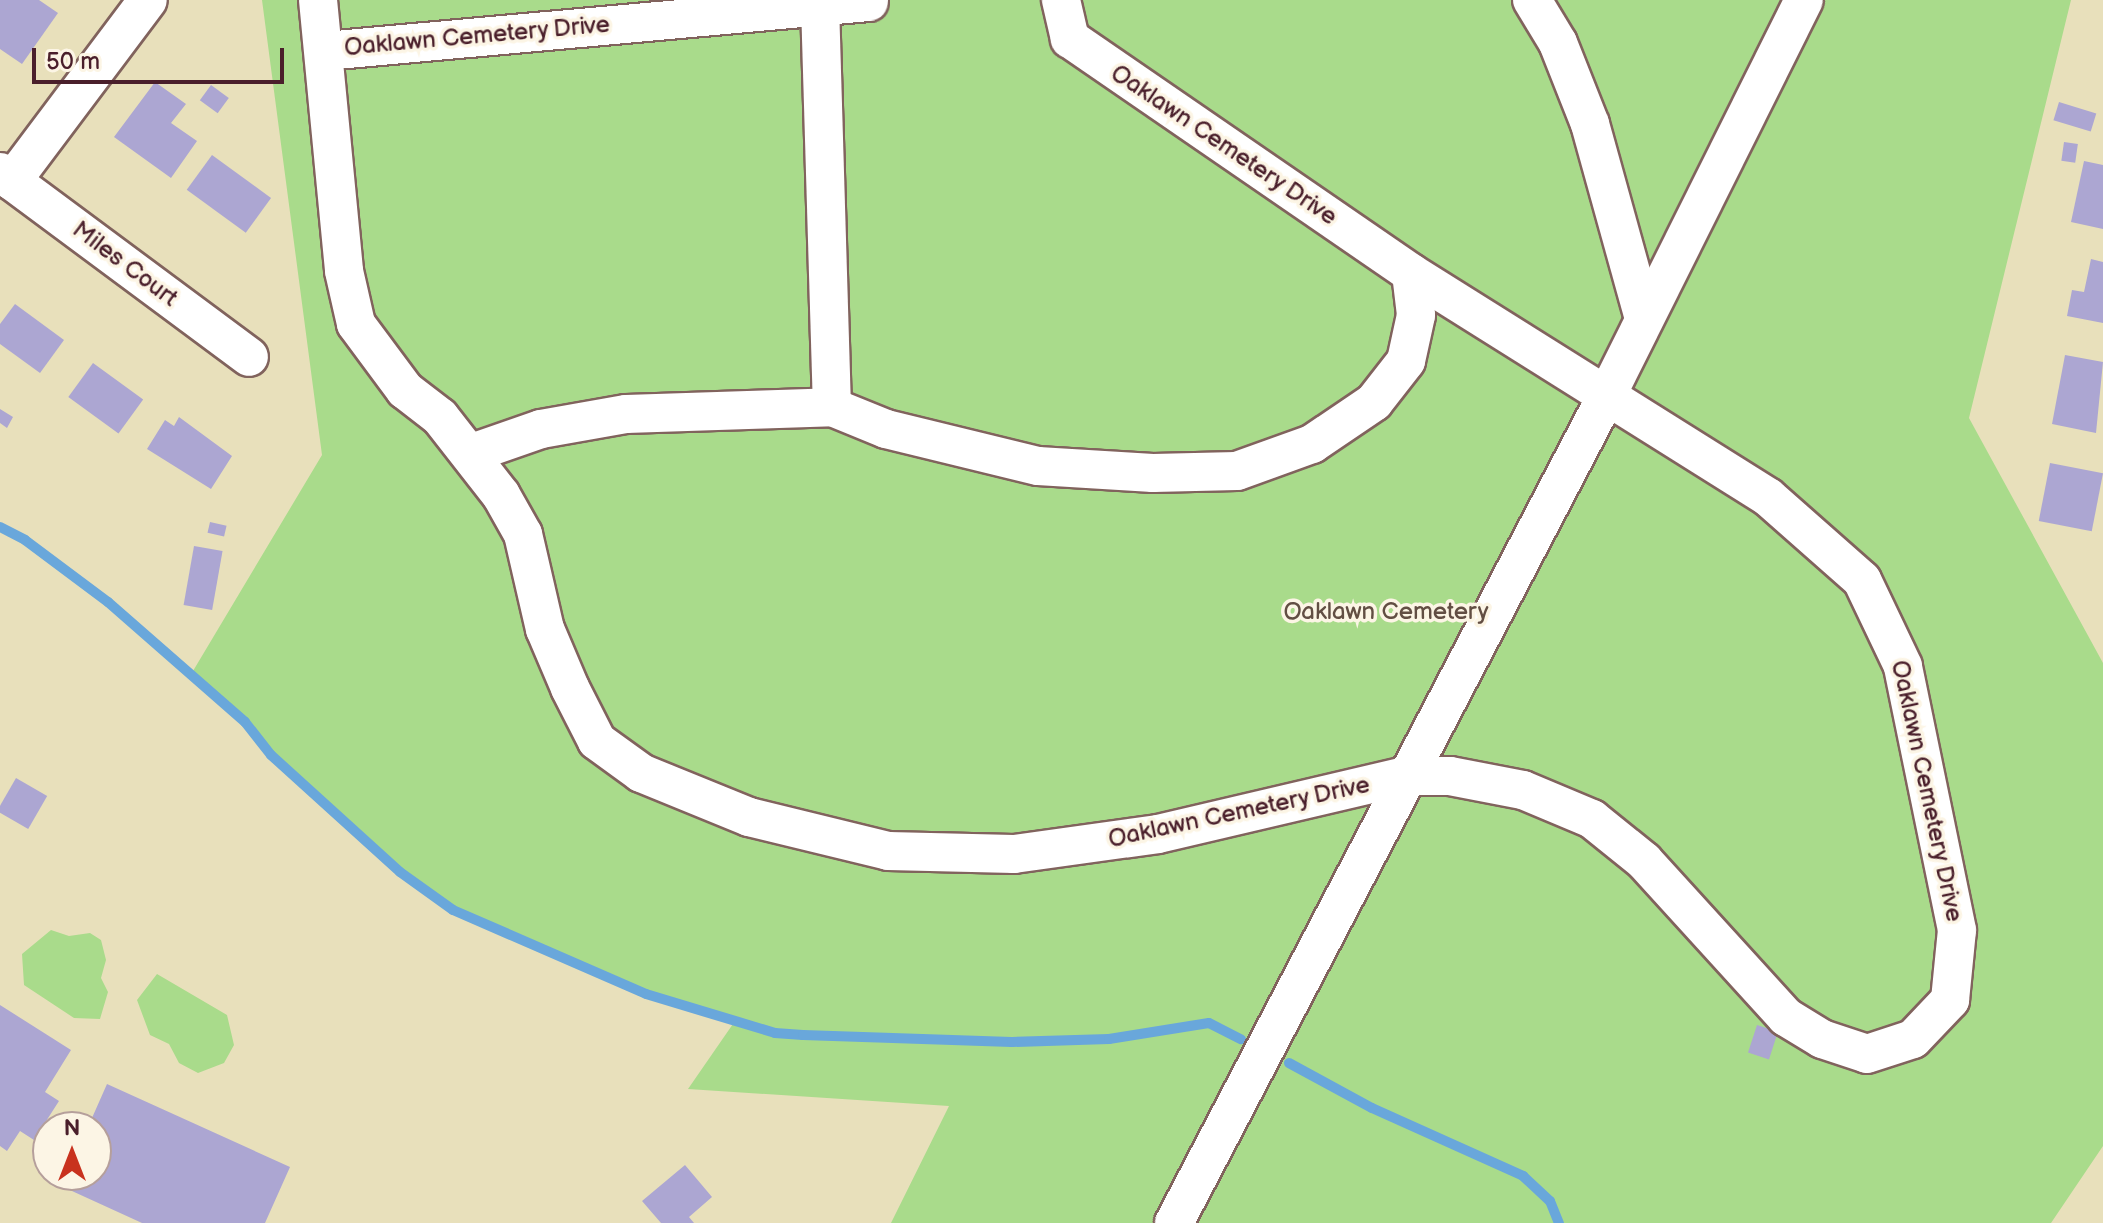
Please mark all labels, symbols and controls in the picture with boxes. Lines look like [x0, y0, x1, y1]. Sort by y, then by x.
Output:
street label: Oaklawn Cemetery Drive [342, 10, 612, 62]
scale bar [36, 32, 288, 82]
text: 50 m [46, 47, 100, 76]
street label: Oaklawn Cemetery Drive [1105, 58, 1343, 232]
street label: Miles Court [67, 215, 183, 313]
park label: Oaklawn Cemetery [1283, 598, 1489, 626]
street label: Oaklawn Cemetery Drive [1885, 657, 1969, 925]
street label: Oaklawn Cemetery Drive [1105, 770, 1373, 854]
north arrow [32, 1111, 112, 1191]
text: N [64, 1115, 80, 1142]

